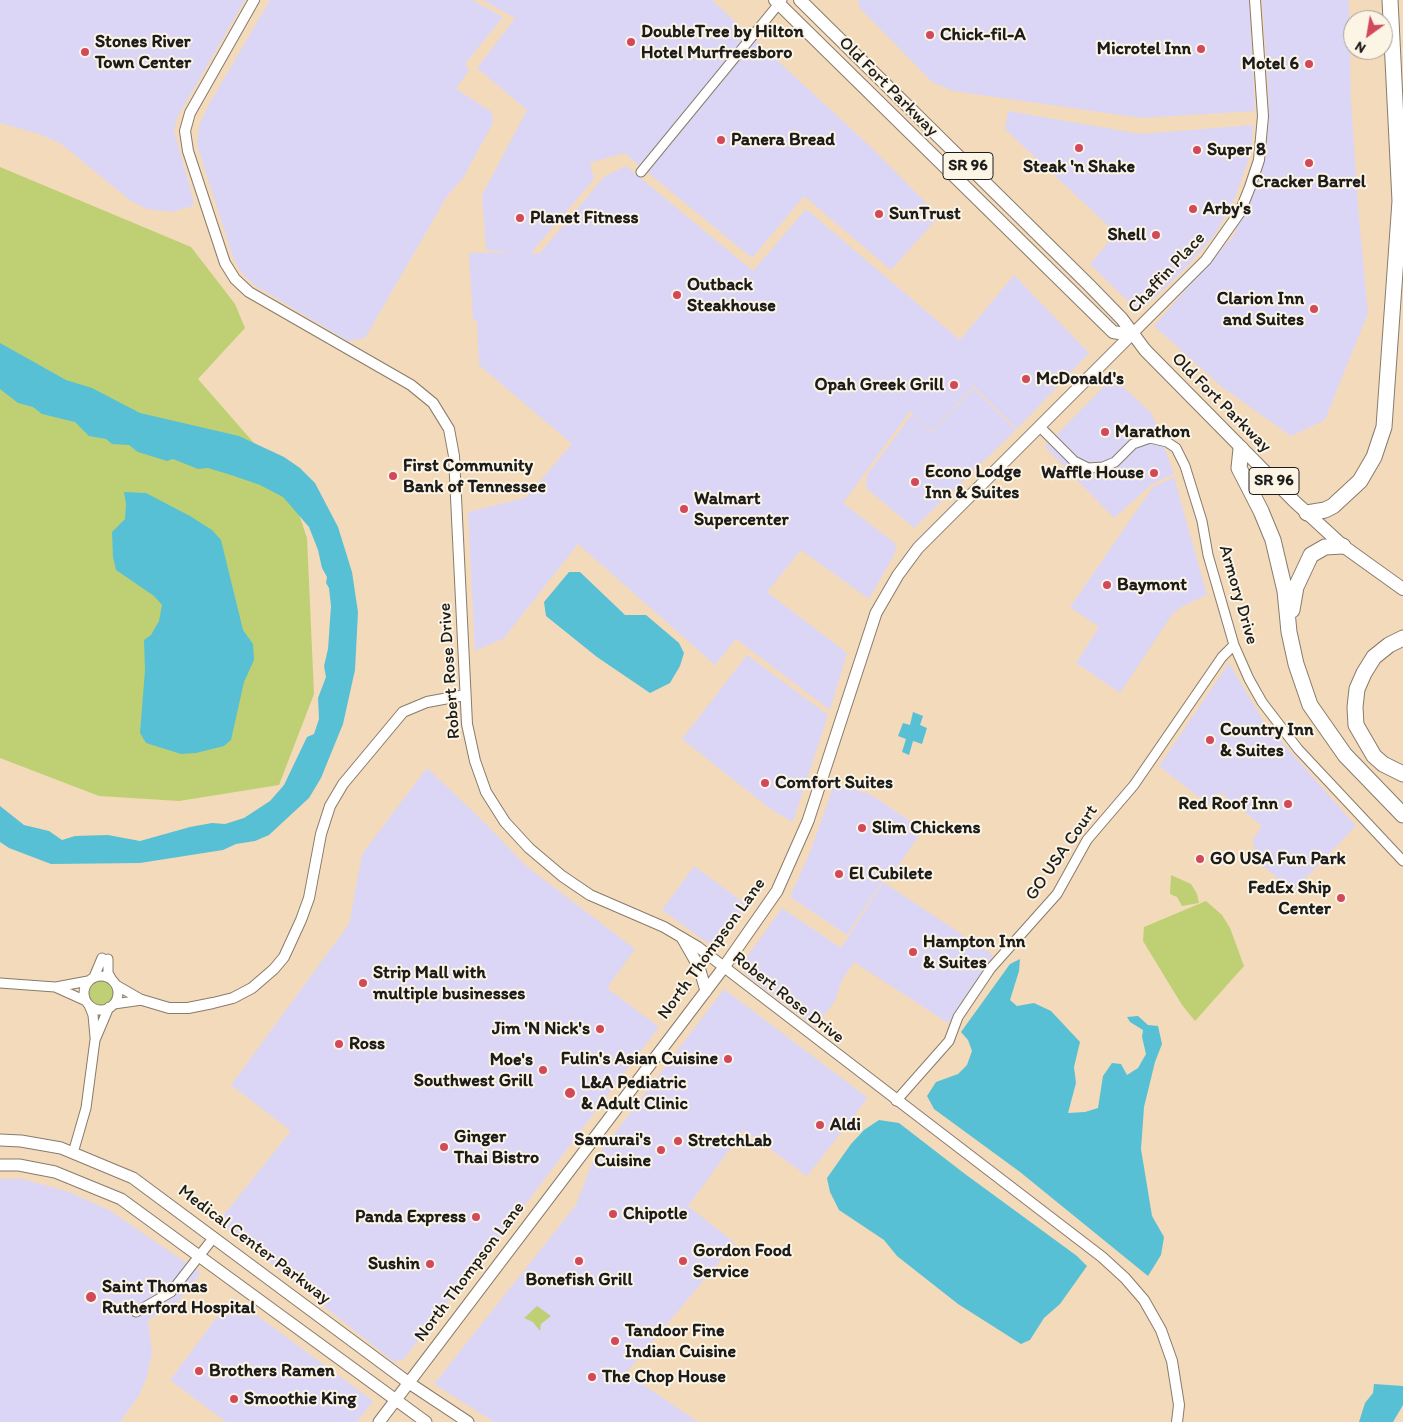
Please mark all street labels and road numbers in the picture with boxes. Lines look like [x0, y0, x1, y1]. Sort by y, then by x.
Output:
street label: Old Fort Parkway [833, 32, 943, 142]
road number: SR 96 [943, 153, 993, 180]
street label: Chaffin Place [1124, 228, 1210, 318]
street label: Old Fort Parkway [1166, 348, 1276, 458]
road number: SR 96 [1249, 468, 1299, 494]
street label: Armory Drive [1213, 543, 1263, 647]
street label: Robert Rose Drive [434, 602, 466, 740]
street label: GO USA Court [1021, 801, 1103, 905]
street label: North Thompson Lane [653, 874, 771, 1024]
street label: Robert Rose Drive [728, 947, 848, 1049]
street label: Medical Center Parkway [173, 1180, 335, 1310]
street label: North Thompson Lane [410, 1198, 530, 1346]

